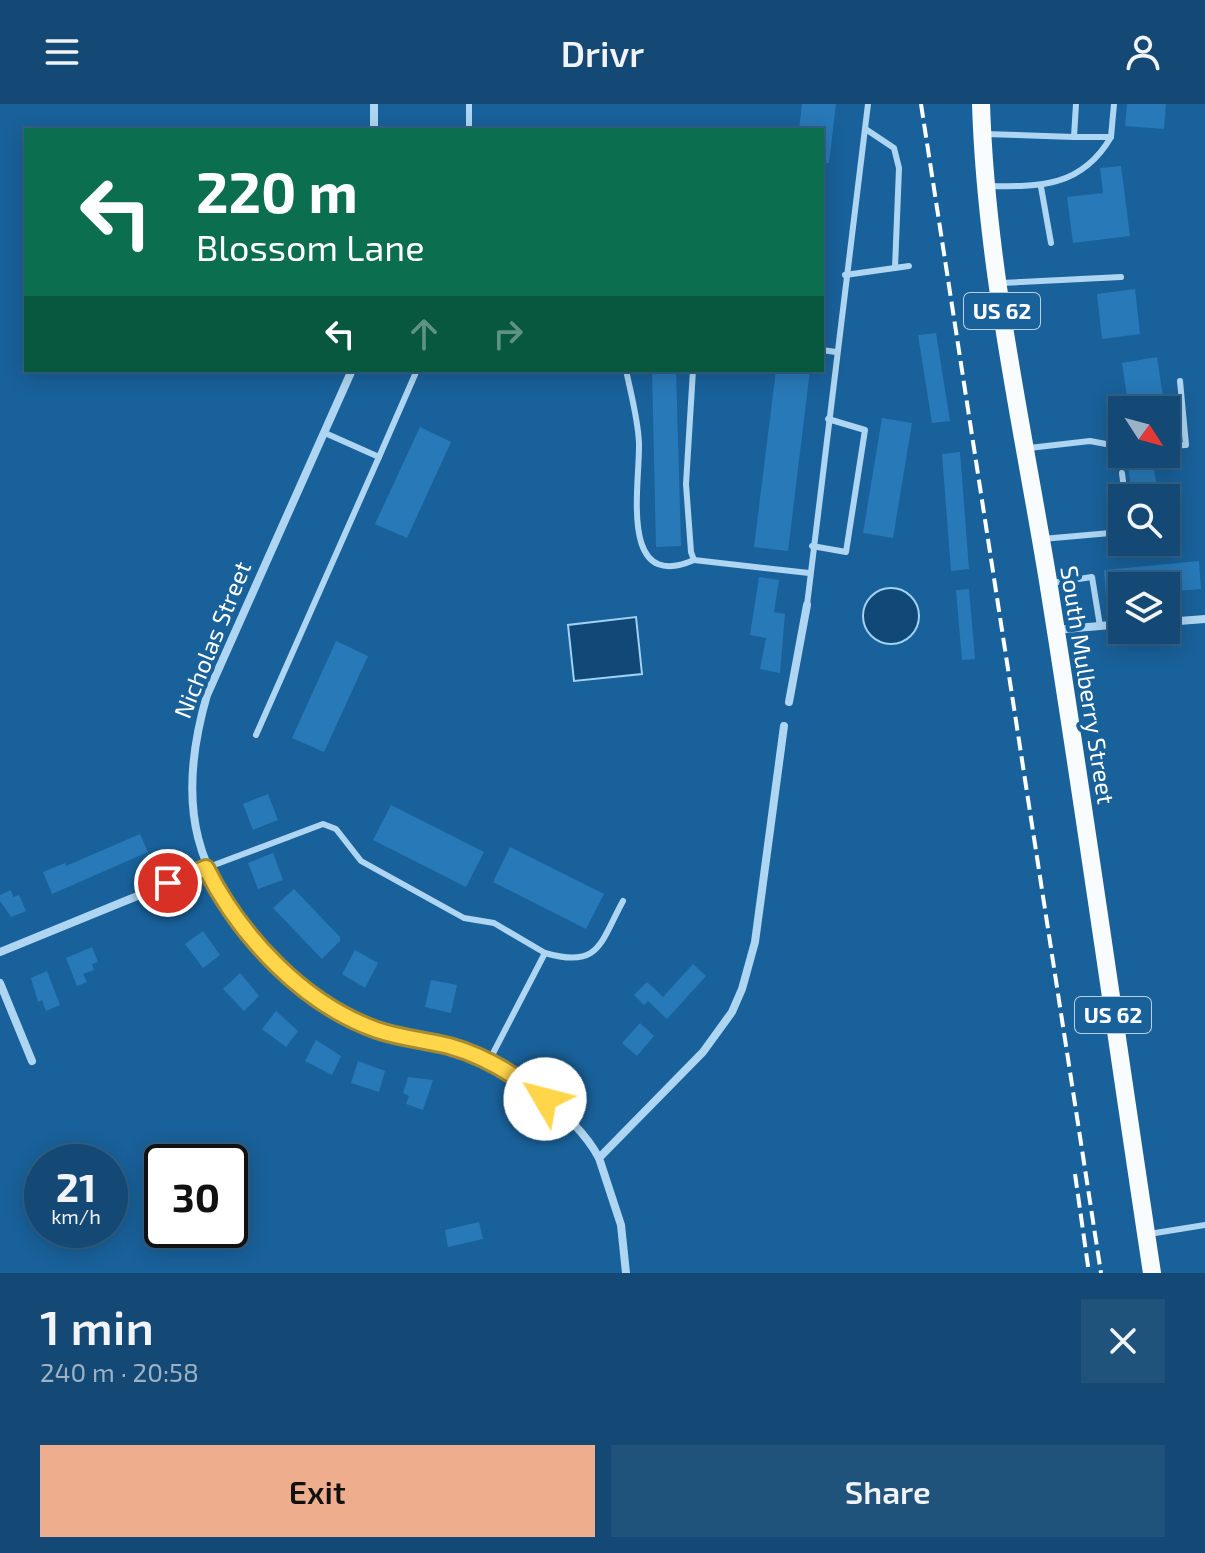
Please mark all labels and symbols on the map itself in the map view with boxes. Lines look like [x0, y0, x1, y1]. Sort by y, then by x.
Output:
road number: US 62 [964, 293, 1040, 329]
north arrow [1108, 396, 1180, 468]
street label: Nicholas Street [167, 557, 256, 722]
street label: South Mulberry Street [1055, 563, 1122, 806]
pin [134, 849, 202, 917]
road number: US 62 [1075, 997, 1151, 1033]
position arrow [503, 1057, 587, 1141]
speed limit sign: 30 [144, 1144, 248, 1248]

